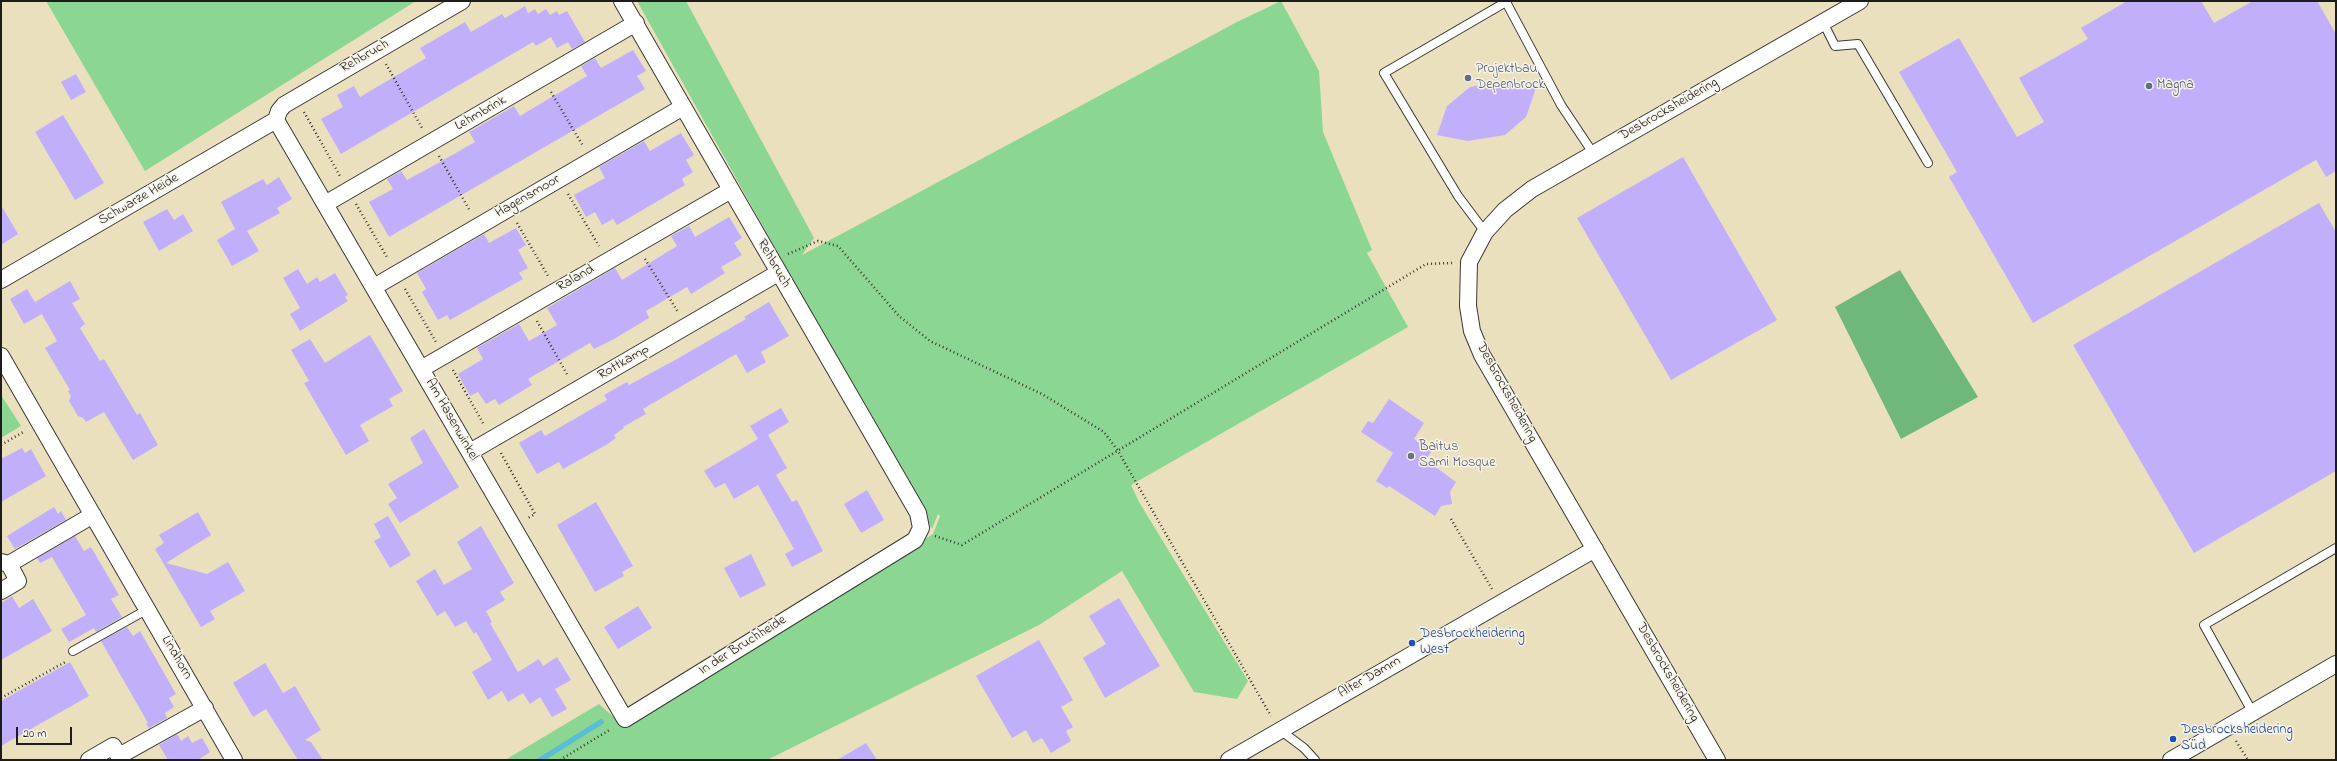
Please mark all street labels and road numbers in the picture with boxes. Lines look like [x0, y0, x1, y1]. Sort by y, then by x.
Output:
street label: Rehbruch [338, 36, 392, 78]
street label: Desbrocksheidering [1616, 75, 1722, 145]
street label: Lehmbrink [452, 93, 510, 135]
street label: Schwarze Heide [96, 170, 182, 230]
street label: Hagensmoor [493, 172, 563, 222]
street label: Rehbruch [752, 237, 794, 291]
street label: Raland [554, 262, 598, 296]
street label: Desbrocksheidering [1472, 340, 1540, 446]
street label: Rottkamp [595, 342, 653, 384]
street label: Am Hasenwinkel [421, 376, 481, 464]
street label: In der Bruchheide [696, 612, 790, 680]
street label: Desbrocksheidering [1632, 620, 1702, 726]
street label: Lindhorn [157, 633, 195, 683]
street label: Alter Damm [1336, 653, 1404, 703]

